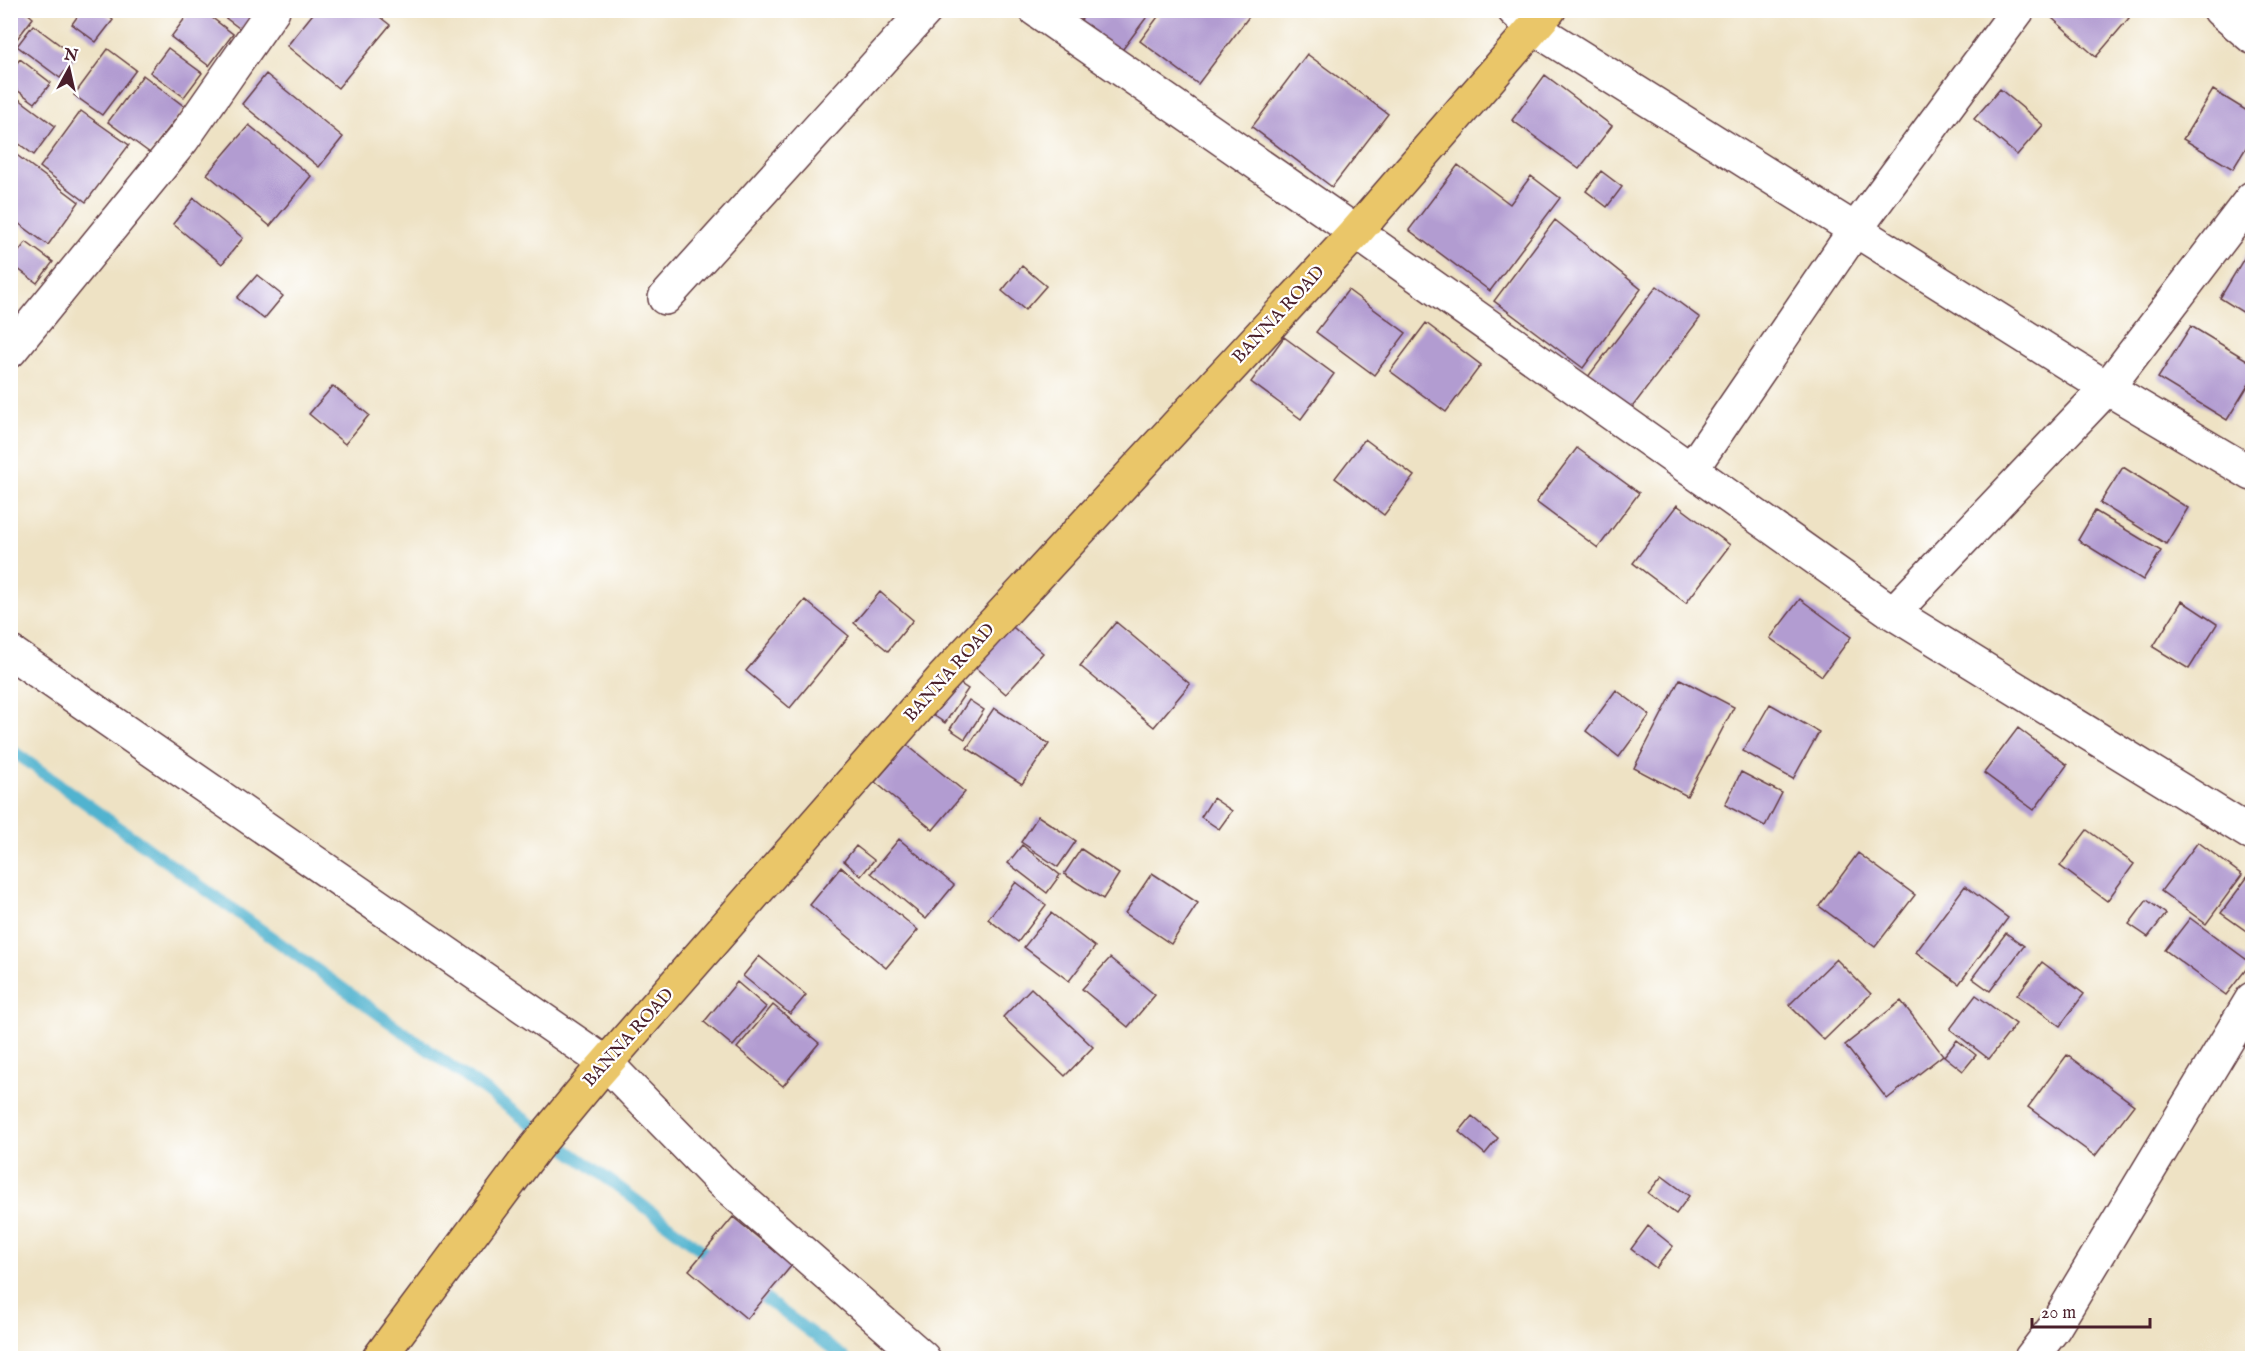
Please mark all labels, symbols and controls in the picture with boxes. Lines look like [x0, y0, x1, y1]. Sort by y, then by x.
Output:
north arrow [39, 39, 99, 99]
text: N [62, 45, 79, 67]
street label: BANNA ROAD [1228, 261, 1330, 369]
street label: BANNA ROAD [899, 619, 1001, 727]
street label: BANNA ROAD [578, 984, 680, 1092]
scale bar [2032, 1291, 2150, 1329]
text: 20 m [2041, 1302, 2076, 1325]

